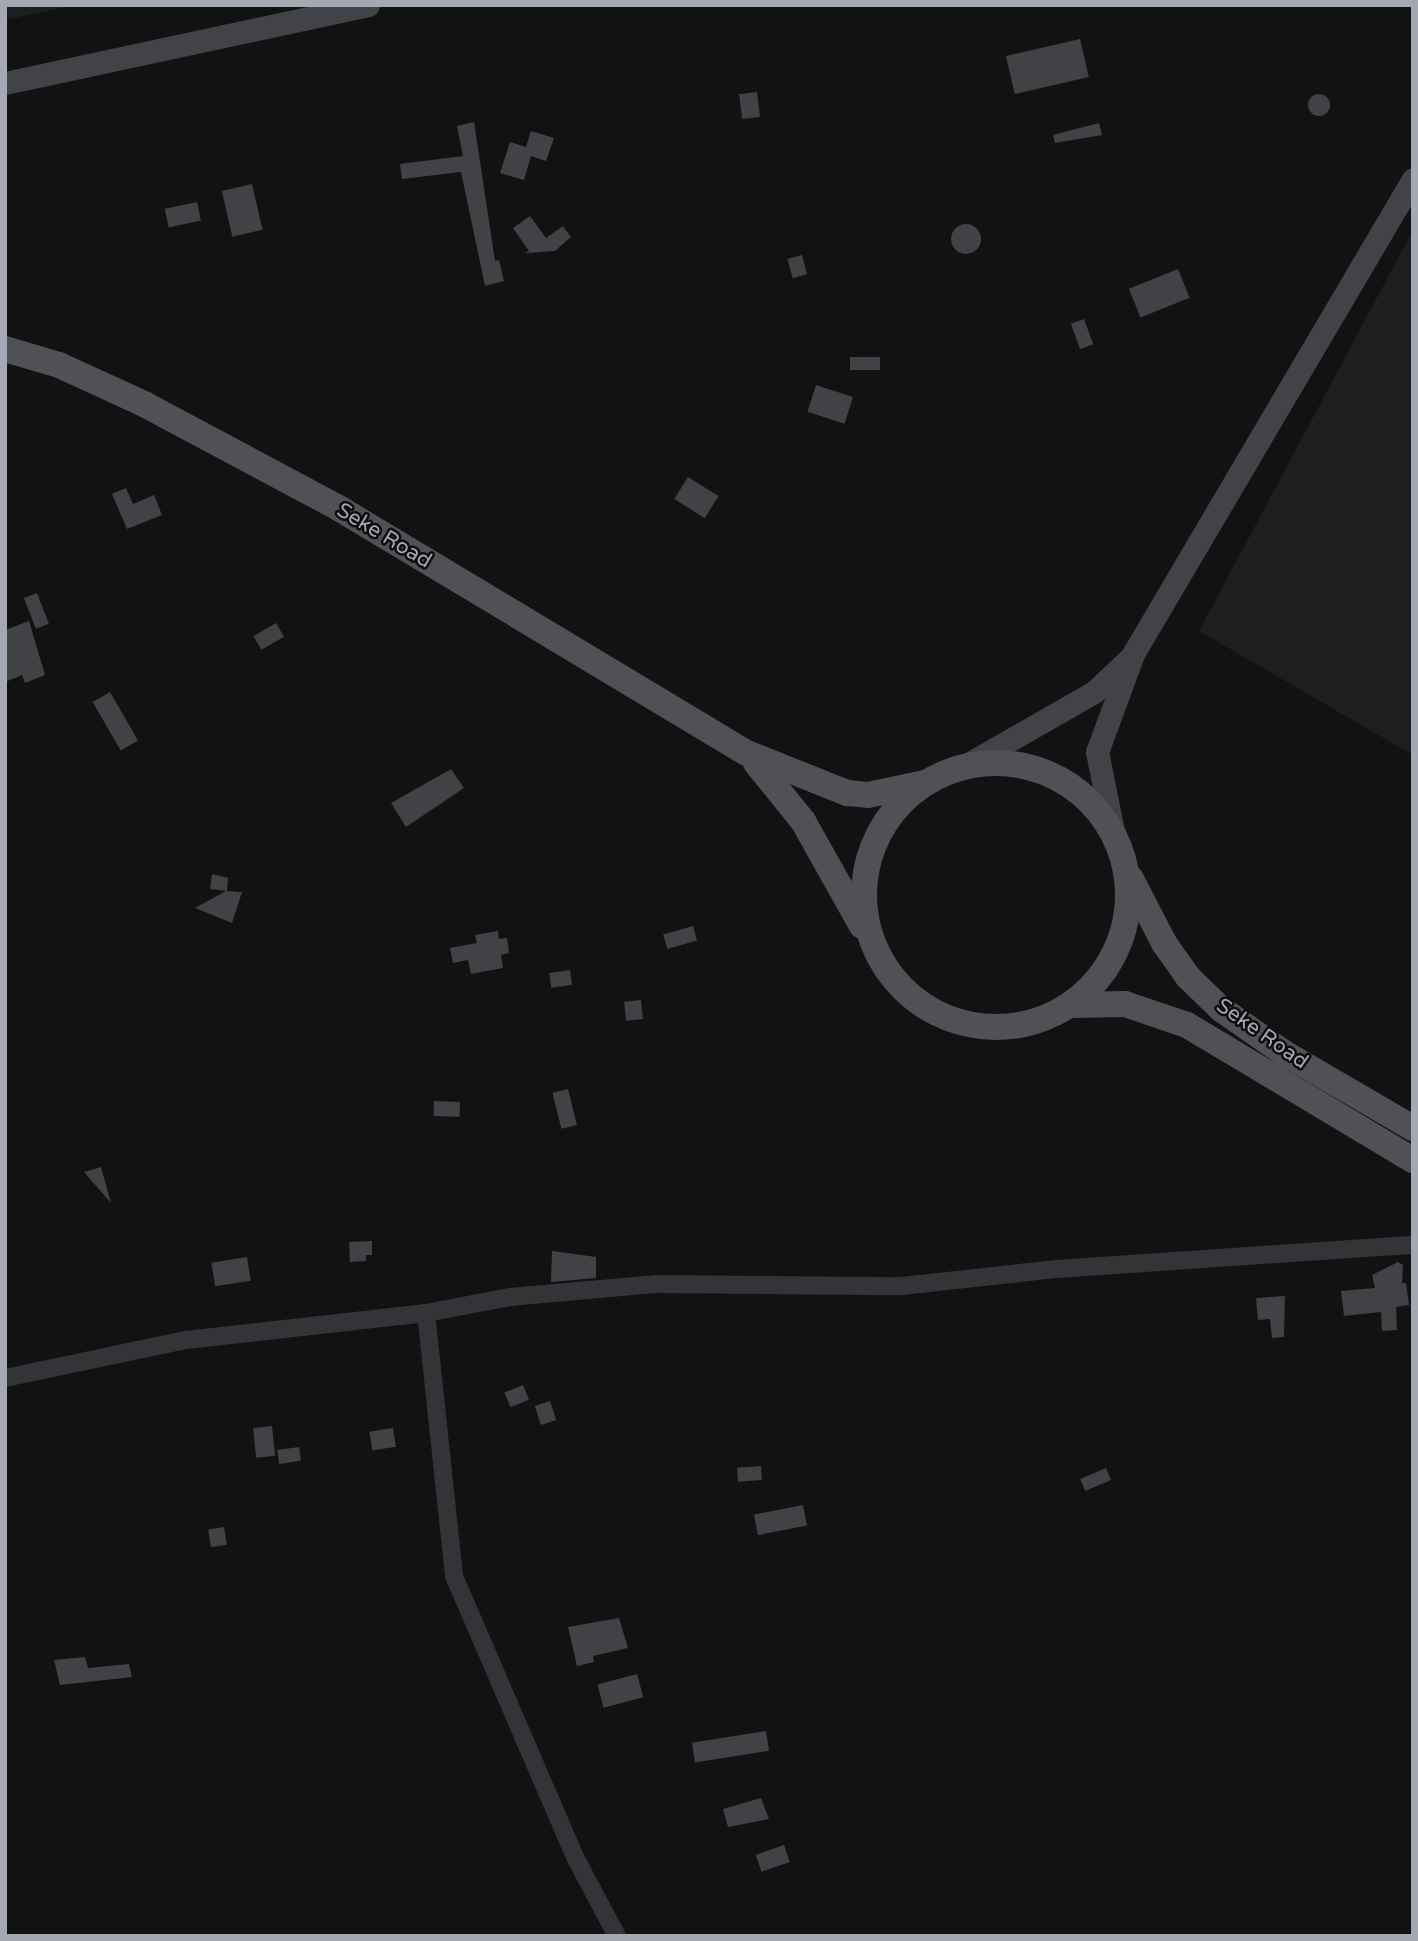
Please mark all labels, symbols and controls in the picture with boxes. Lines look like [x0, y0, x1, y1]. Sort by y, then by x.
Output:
street label: Seke Road [332, 498, 436, 574]
street label: Seke Road [1211, 993, 1313, 1075]

